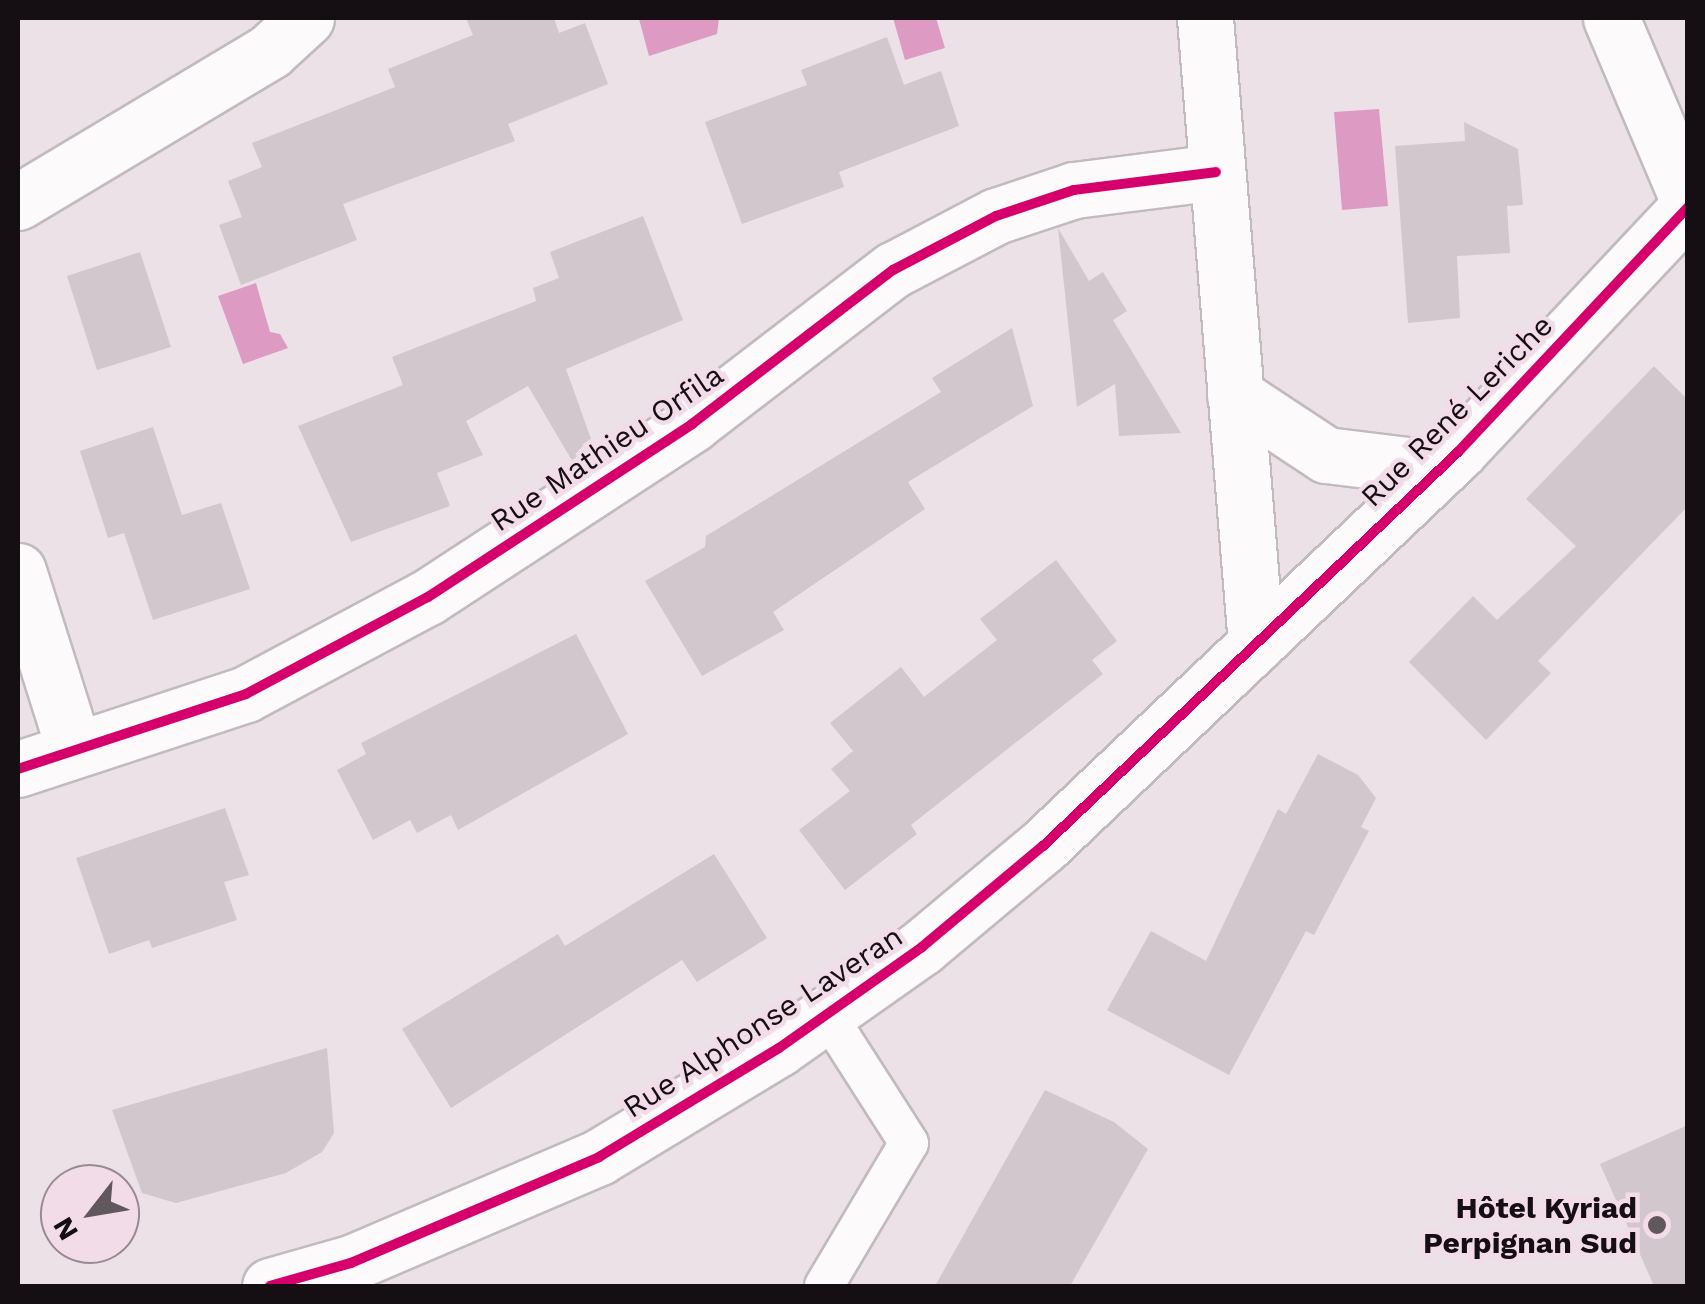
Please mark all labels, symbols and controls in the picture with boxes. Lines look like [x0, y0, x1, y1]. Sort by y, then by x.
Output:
street label: Rue René Leriche [1354, 308, 1560, 514]
street label: Rue Mathieu Orfila [484, 357, 730, 539]
street label: Rue Alphonse Laveran [616, 918, 910, 1126]
north arrow [40, 1164, 140, 1264]
place label: Hôtel Kyriad Perpignan Sud [1423, 1190, 1637, 1260]
text: N [46, 1211, 85, 1246]
marker: Hôtel Kyriad Perpignan Sud [1646, 1214, 1668, 1236]

